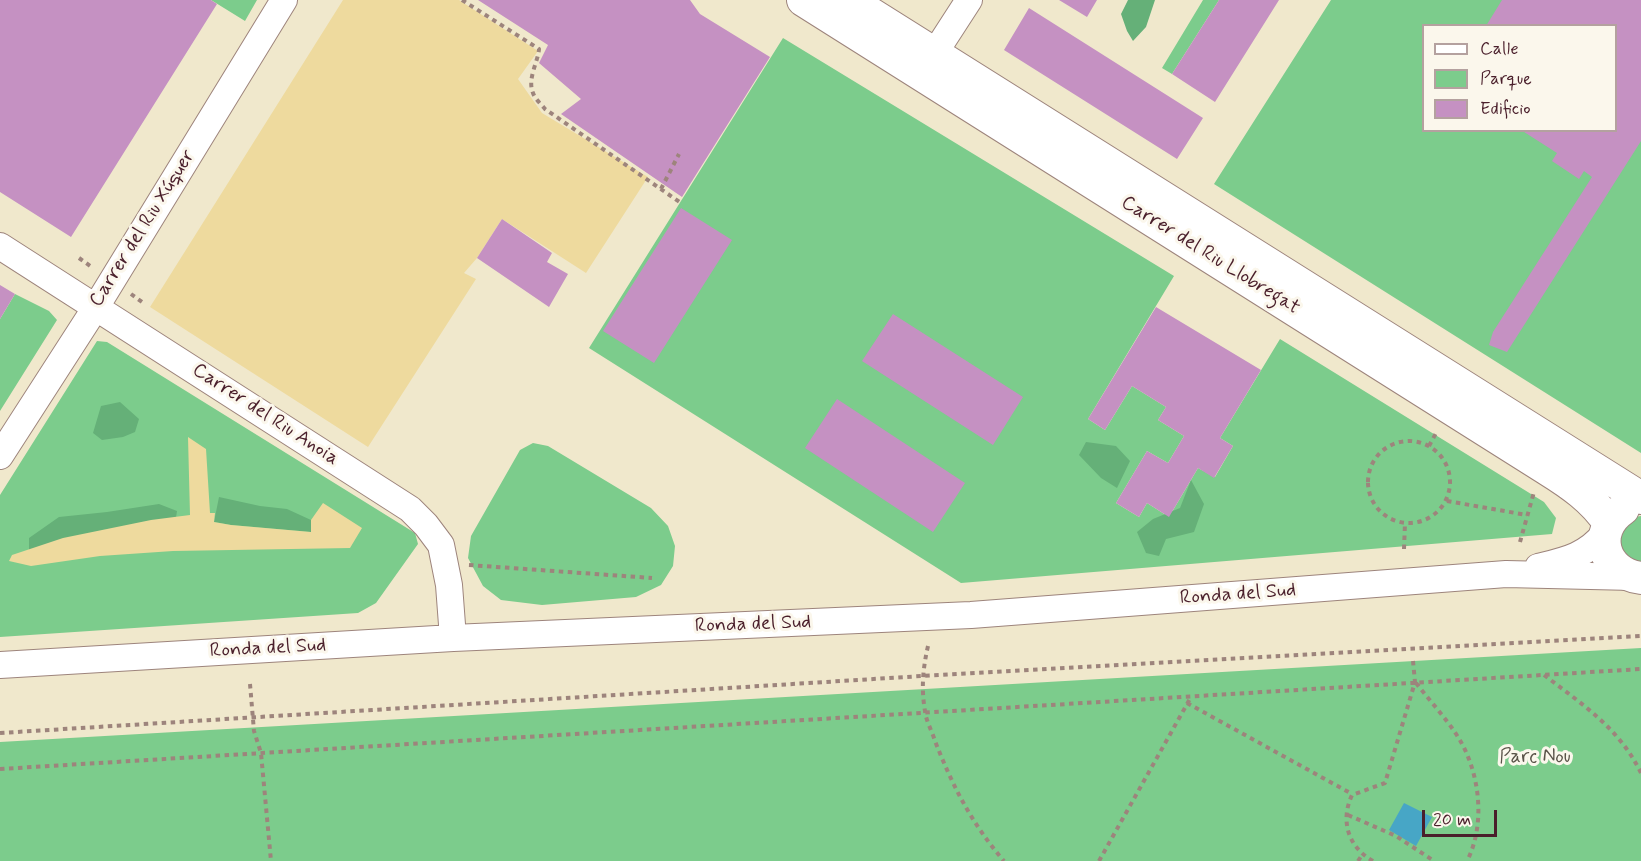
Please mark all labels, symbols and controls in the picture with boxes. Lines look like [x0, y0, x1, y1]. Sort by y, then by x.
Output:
legend [1422, 24, 1617, 132]
text: Calle [1480, 37, 1519, 61]
text: Parque [1480, 67, 1532, 91]
text: Edificio [1480, 97, 1531, 121]
street label: Carrer del Riu Xúquer [85, 146, 201, 312]
street label: Carrer del Riu Llobregat [1116, 191, 1304, 321]
street label: Carrer del Riu Anoia [187, 359, 343, 471]
street label: Ronda del Sud [1179, 579, 1297, 611]
street label: Ronda del Sud [694, 611, 812, 639]
street label: Ronda del Sud [209, 634, 327, 664]
park label: Parc Nou [1499, 746, 1571, 770]
scale bar [1425, 798, 1500, 836]
text: 20 m [1433, 808, 1471, 832]

